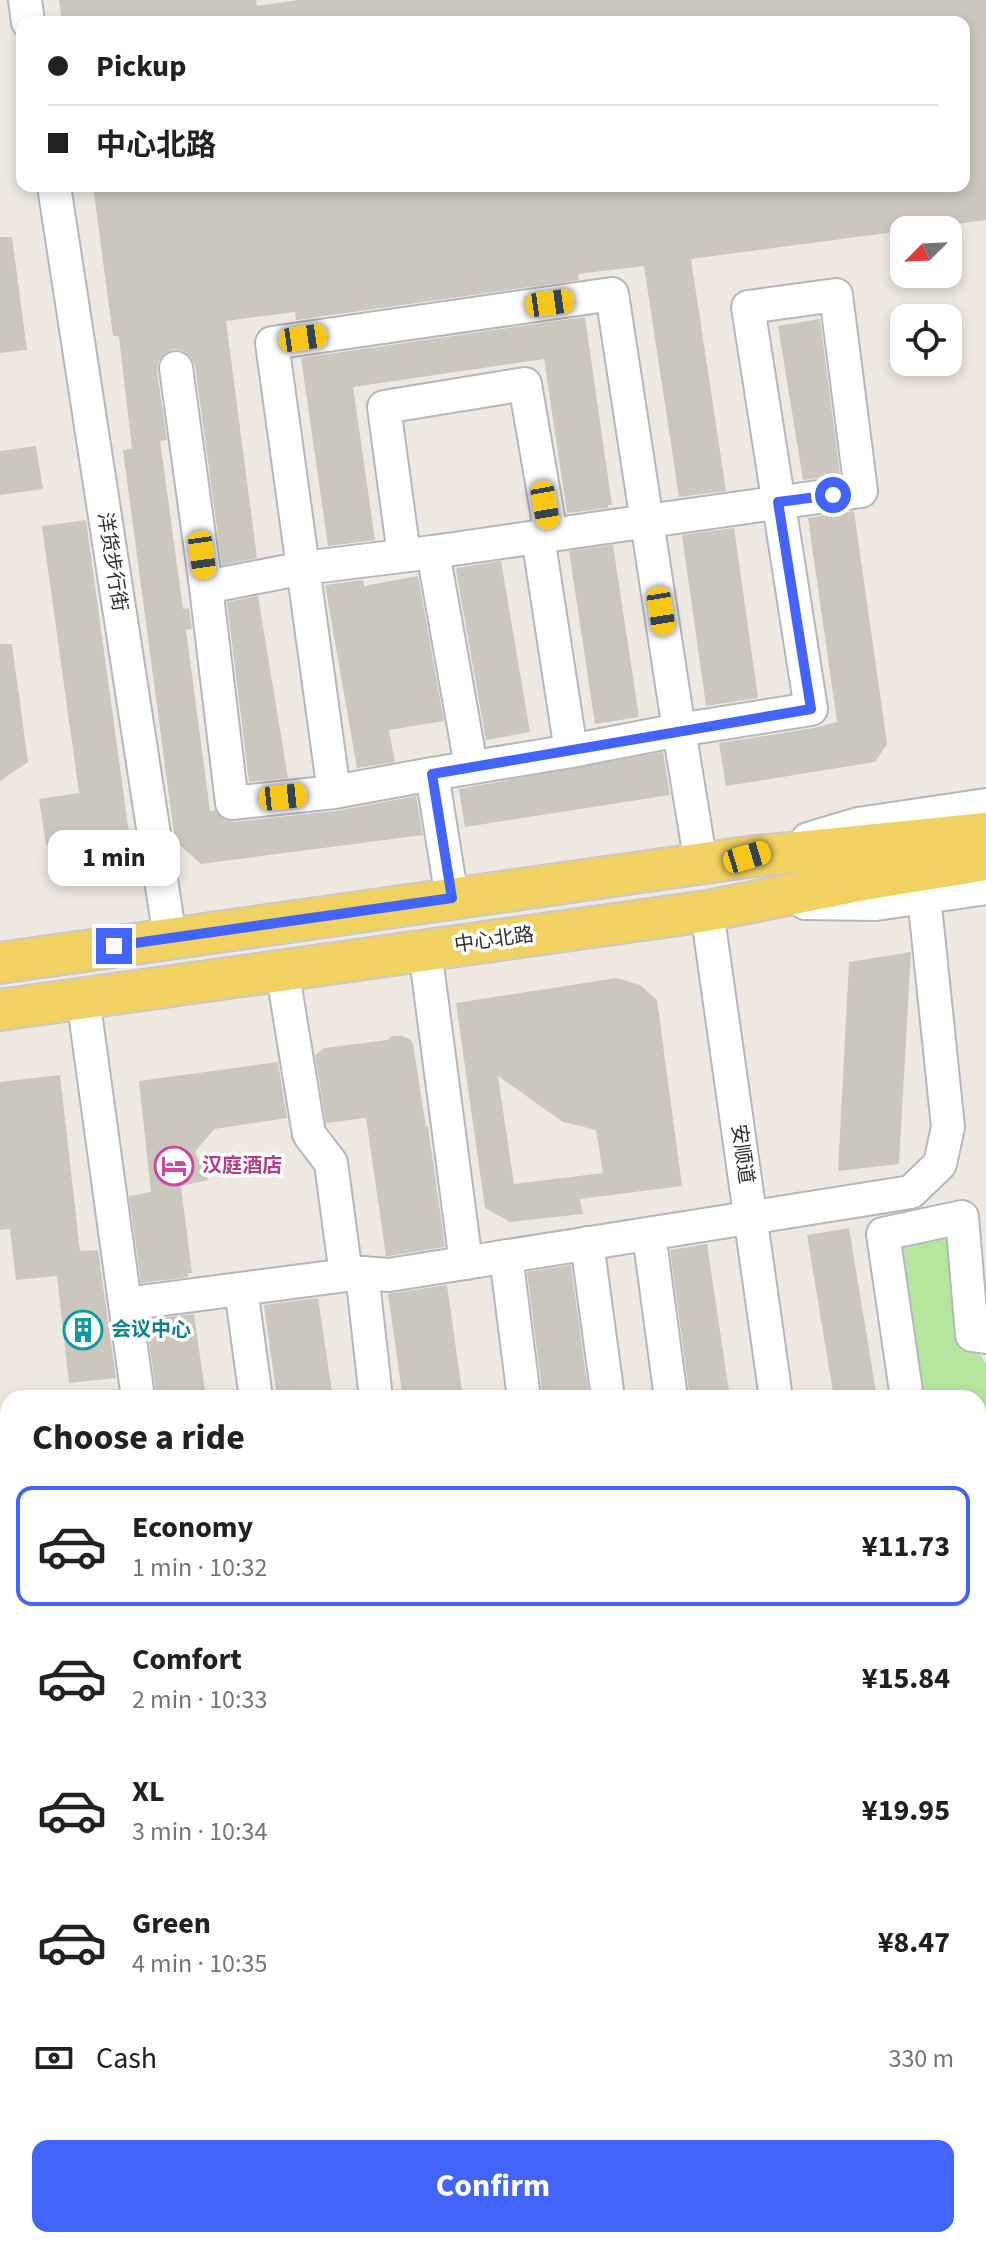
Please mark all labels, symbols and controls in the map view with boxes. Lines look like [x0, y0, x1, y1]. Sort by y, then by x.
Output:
text: Pickup [96, 45, 186, 88]
text: 中心北路 [96, 124, 216, 167]
north arrow [890, 216, 962, 288]
map controls [890, 216, 962, 376]
car [525, 288, 575, 318]
button: locate [890, 304, 962, 376]
car [278, 323, 328, 353]
route start [815, 477, 851, 513]
car [529, 479, 561, 531]
street label: 洋货步行街 [90, 510, 134, 614]
car [187, 530, 217, 580]
car [645, 585, 677, 637]
car [258, 783, 308, 811]
callout: 1 min [48, 830, 180, 886]
text: 1 min [82, 839, 146, 876]
car [721, 839, 773, 875]
street label: 中心北路 [452, 921, 536, 959]
route end [96, 928, 132, 964]
street label: 安顺道 [724, 1122, 760, 1186]
hotel icon: 汉庭酒店 [153, 1145, 195, 1187]
place label: 汉庭酒店 [202, 1152, 282, 1180]
building icon: 会议中心 [62, 1309, 104, 1351]
place label: 会议中心 [111, 1316, 191, 1344]
text: Choose a ride [32, 1412, 245, 1463]
text: Economy [132, 1506, 253, 1549]
icon: car [36, 1510, 108, 1582]
text: ¥11.73 [862, 1525, 950, 1568]
text: 1 min · 10:32 [132, 1549, 267, 1586]
text: Comfort [132, 1638, 242, 1681]
icon: car [36, 1642, 108, 1714]
text: ¥15.84 [862, 1657, 950, 1700]
text: 2 min · 10:33 [132, 1681, 267, 1718]
text: XL [132, 1770, 165, 1813]
icon: car [36, 1774, 108, 1846]
text: ¥19.95 [862, 1789, 950, 1832]
text: 3 min · 10:34 [132, 1813, 267, 1850]
text: Green [132, 1902, 211, 1945]
icon: car [36, 1906, 108, 1978]
text: ¥8.47 [878, 1921, 950, 1964]
text: 4 min · 10:35 [132, 1945, 267, 1982]
icon: cash [32, 2036, 76, 2080]
text: Cash [96, 2037, 157, 2080]
text: 330 m [888, 2040, 954, 2077]
button: Confirm [32, 2140, 954, 2232]

